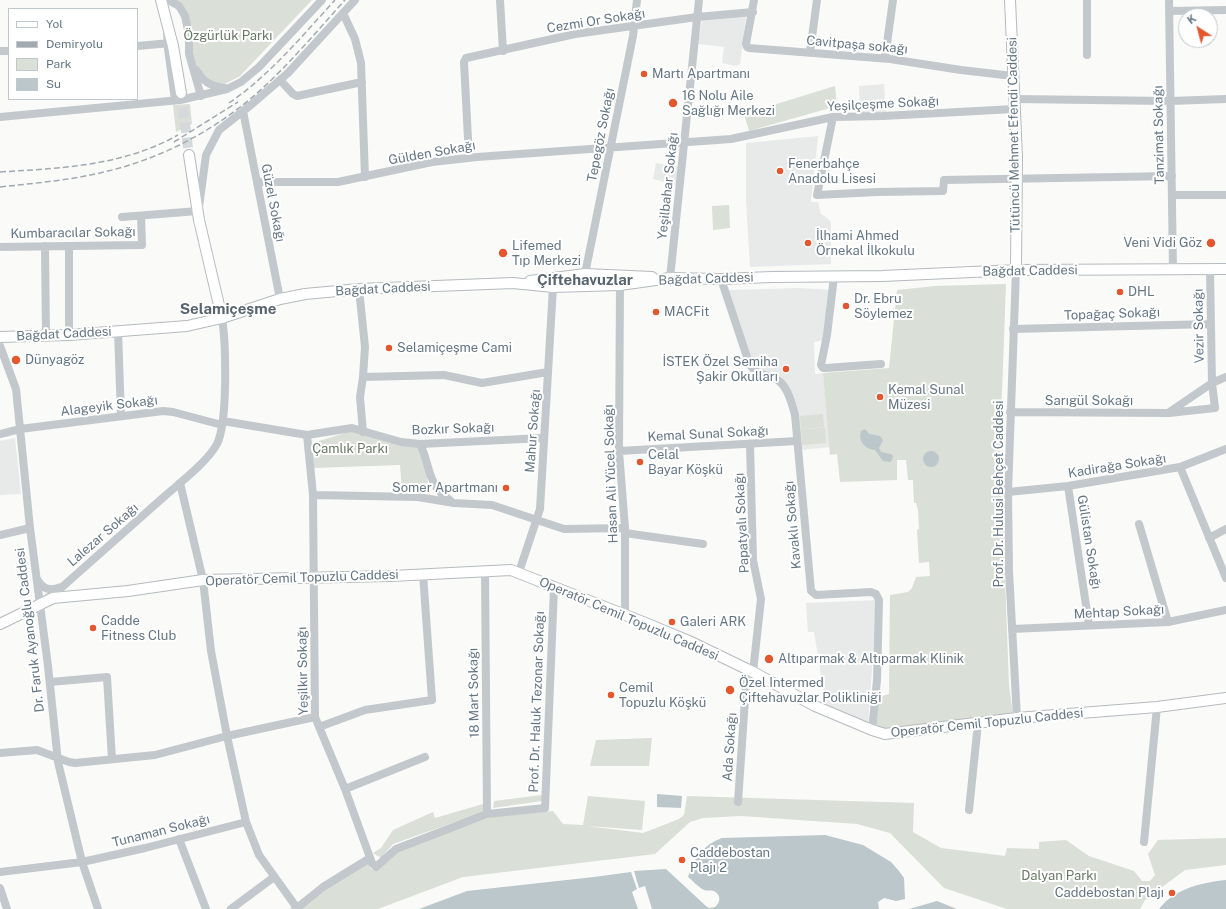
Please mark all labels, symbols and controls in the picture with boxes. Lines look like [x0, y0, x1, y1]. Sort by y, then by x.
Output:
street label: Cezmi Or Sokağı [546, 6, 646, 36]
legend [8, 8, 138, 100]
north arrow [1178, 8, 1218, 48]
text: K [1185, 12, 1198, 26]
text: Yol [46, 17, 63, 31]
park label: Özgürlük Parkı [183, 28, 273, 44]
street label: Cavitpaşa sokağı [806, 33, 908, 57]
text: Demiryolu [46, 37, 103, 51]
street label: Tütüncü Mehmet Efendi Caddesi [1004, 37, 1024, 233]
text: Park [46, 57, 72, 71]
place label: Martı Apartmanı [652, 66, 750, 82]
marker: Martı Apartmanı [639, 69, 649, 79]
text: Su [46, 77, 61, 91]
street label: Tanzimat Sokağı [1150, 85, 1168, 185]
street label: Tepegöz Sokağı [584, 87, 618, 183]
place label: 16 Nolu Aile Sağlığı Merkezi [682, 88, 775, 119]
street label: Yeşilçeşme Sokağı [827, 93, 939, 115]
marker: 16 Nolu Aile Sağlığı Merkezi [667, 97, 679, 109]
street label: Yeşilbahar Sokağı [655, 132, 681, 240]
street label: Gülden Sokağı [387, 138, 477, 168]
place label: Fenerbahçe Anadolu Lisesi [788, 156, 876, 187]
street label: Güzel Sokağı [258, 163, 288, 243]
marker: Fenerbahçe Anadolu Lisesi [775, 166, 785, 176]
street label: Kumbaracılar Sokağı [10, 224, 136, 242]
place label: İlhami Ahmed Örnekal İlkokulu [816, 228, 915, 259]
place label: Veni Vidi Göz [1123, 235, 1202, 251]
marker: Veni Vidi Göz [1205, 237, 1217, 249]
place label: Lifemed Tıp Merkezi [512, 238, 581, 269]
marker: İlhami Ahmed Örnekal İlkokulu [803, 238, 813, 248]
marker: Lifemed Tıp Merkezi [497, 247, 509, 259]
street label: Bağdat Caddesi [982, 262, 1078, 280]
street label: Bağdat Caddesi [658, 270, 754, 288]
district label: Çiftehavuzlar [537, 271, 633, 289]
street label: Bağdat Caddesi [335, 279, 431, 299]
place label: DHL [1128, 284, 1154, 300]
marker: DHL [1115, 287, 1125, 297]
street label: Vezir Sokağı [1191, 288, 1207, 364]
place label: Dr. Ebru Söylemez [854, 291, 913, 322]
district label: Selamiçeşme [180, 300, 276, 318]
marker: Dr. Ebru Söylemez [841, 301, 851, 311]
place label: MACFit [664, 304, 709, 320]
street label: Topağaç Sokağı [1064, 305, 1160, 323]
marker: MACFit [651, 307, 661, 317]
street label: Bağdat Caddesi [16, 324, 112, 344]
place label: Selamiçeşme Cami [397, 340, 512, 356]
marker: Selamiçeşme Cami [384, 343, 394, 353]
place label: Dünyagöz [25, 352, 84, 368]
marker: Dünyagöz [10, 354, 22, 366]
place label: İSTEK Özel Semiha Şakir Okulları [662, 354, 778, 385]
marker: İSTEK Özel Semiha Şakir Okulları [781, 364, 791, 374]
place label: Kemal Sunal Müzesi [888, 382, 964, 413]
street label: Mahur Sokağı [522, 389, 544, 473]
street label: Alageyik Sokağı [60, 392, 158, 420]
marker: Kemal Sunal Müzesi [875, 392, 885, 402]
street label: Sarıgül Sokağı [1045, 393, 1133, 409]
street label: Prof. Dr. Hulusi Behçet Caddesi [991, 400, 1007, 588]
street label: Hasan Ali Yücel Sokağı [601, 404, 621, 544]
street label: Bozkır Sokağı [411, 420, 495, 438]
street label: Kemal Sunal Sokağı [647, 423, 769, 445]
park label: Çamlık Parkı [312, 441, 388, 457]
place label: Celal Bayar Köşkü [648, 447, 723, 478]
street label: Kadirağa Sokağı [1067, 451, 1167, 481]
marker: Celal Bayar Köşkü [635, 457, 645, 467]
street label: Papatyalı Sokağı [732, 472, 752, 574]
place label: Somer Apartmanı [392, 480, 498, 496]
street label: Kavaklı Sokağı [781, 480, 805, 570]
marker: Somer Apartmanı [501, 483, 511, 493]
street label: Gülistan Sokağı [1074, 494, 1104, 590]
street label: Lalezar Sokağı [64, 500, 142, 570]
street label: Dr. Faruk Ayanoğlu Caddesi [12, 547, 48, 713]
street label: Operatör Cemil Topuzlu Caddesi [205, 567, 399, 589]
street label: Operatör Cemil Topuzlu Caddesi [537, 574, 721, 664]
street label: Mehtap Sokağı [1073, 602, 1165, 622]
street label: Prof. Dr. Haluk Tezonar Sokağı [526, 611, 548, 793]
place label: Cadde Fitness Club [101, 613, 176, 644]
place label: Galeri ARK [680, 614, 746, 630]
marker: Galeri ARK [667, 617, 677, 627]
marker: Cadde Fitness Club [88, 623, 98, 633]
street label: Yeşilkır Sokağı [294, 627, 312, 715]
street label: 18 Mart Sokağı [465, 648, 483, 738]
place label: Altıparmak & Altıparmak Klinik [778, 651, 964, 667]
marker: Altıparmak & Altıparmak Klinik [763, 653, 775, 665]
place label: Özel Intermed Çiftehavuzlar Polikliniği [739, 675, 881, 706]
place label: Cemil Topuzlu Köşkü [619, 680, 706, 711]
marker: Özel Intermed Çiftehavuzlar Polikliniği [724, 684, 736, 696]
marker: Cemil Topuzlu Köşkü [606, 690, 616, 700]
street label: Operatör Cemil Topuzlu Caddesi [890, 705, 1084, 741]
street label: Ada Sokağı [720, 712, 740, 782]
street label: Tunaman Sokağı [111, 811, 211, 851]
place label: Caddebostan Plajı 2 [690, 845, 770, 876]
marker: Caddebostan Plajı 2 [677, 855, 687, 865]
park label: Dalyan Parkı [1021, 868, 1097, 884]
place label: Caddebostan Plajı [1055, 885, 1164, 901]
marker: Caddebostan Plajı [1167, 888, 1177, 898]

